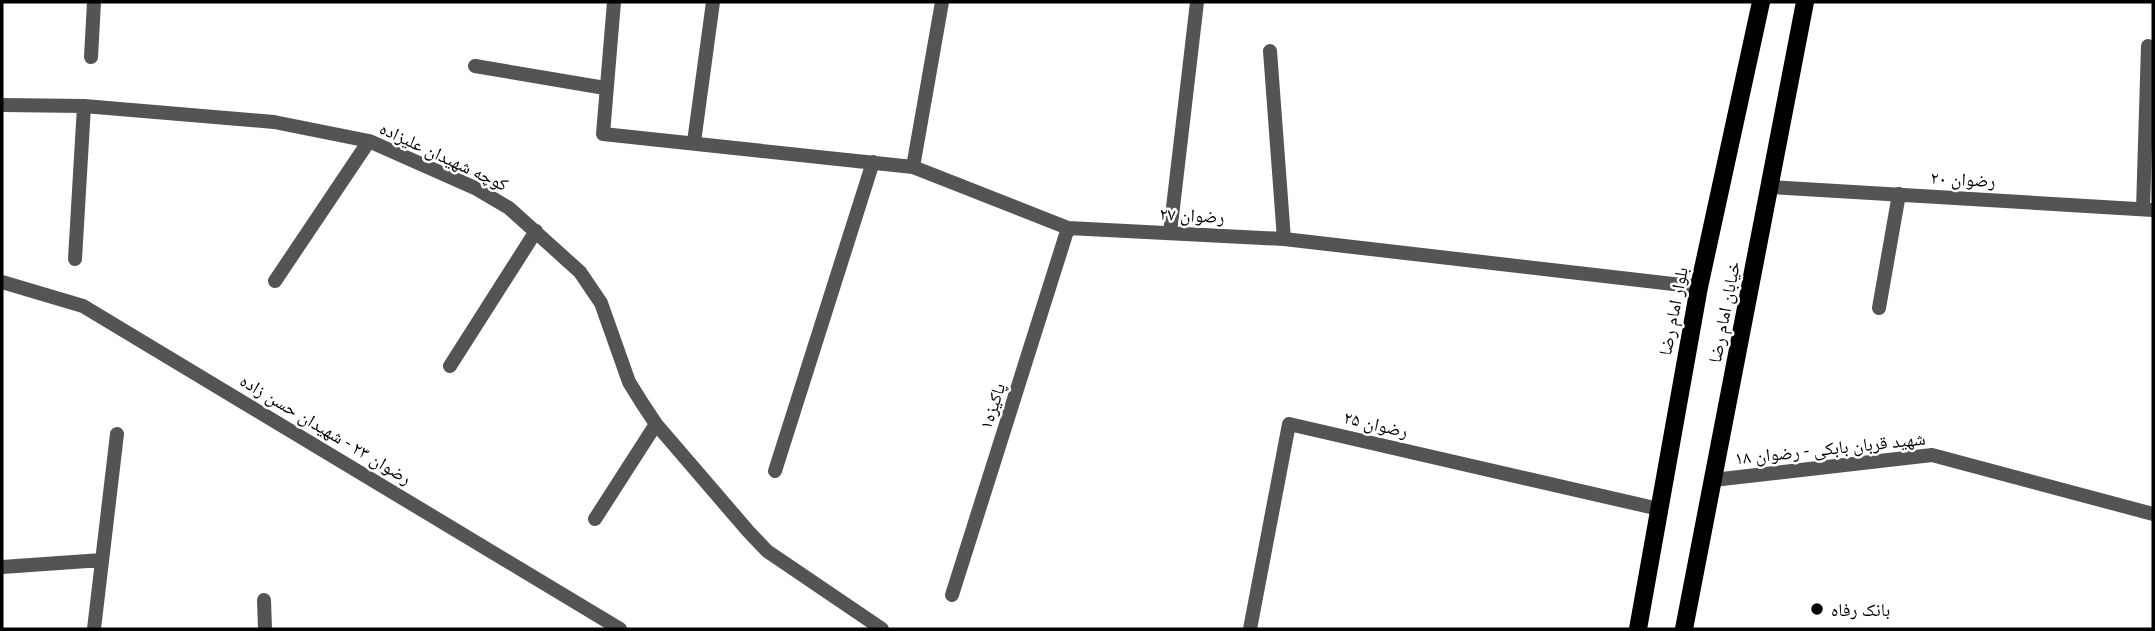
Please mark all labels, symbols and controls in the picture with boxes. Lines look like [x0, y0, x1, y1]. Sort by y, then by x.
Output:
street label: کوچه شهیدان علیزاده [376, 117, 512, 196]
street label: رضوان ۲۰ [1930, 167, 1996, 192]
street label: رضوان ۲۷ [1159, 203, 1225, 228]
street label: خیابان امام رضا [1704, 259, 1746, 365]
street label: بلوار امام رضا [1654, 265, 1694, 357]
street label: رضوان ۲۳ - شهیدان حسن زاده [236, 369, 416, 489]
street label: پاکیزه۱ [975, 380, 1010, 432]
street label: رضوان ۲۵ [1342, 406, 1410, 443]
street label: شهید قربان بابکی - رضوان ۱۸ [1734, 428, 1926, 469]
place label: بانک رفاه [1831, 599, 1890, 620]
marker: بانک رفاه [1809, 601, 1825, 617]

